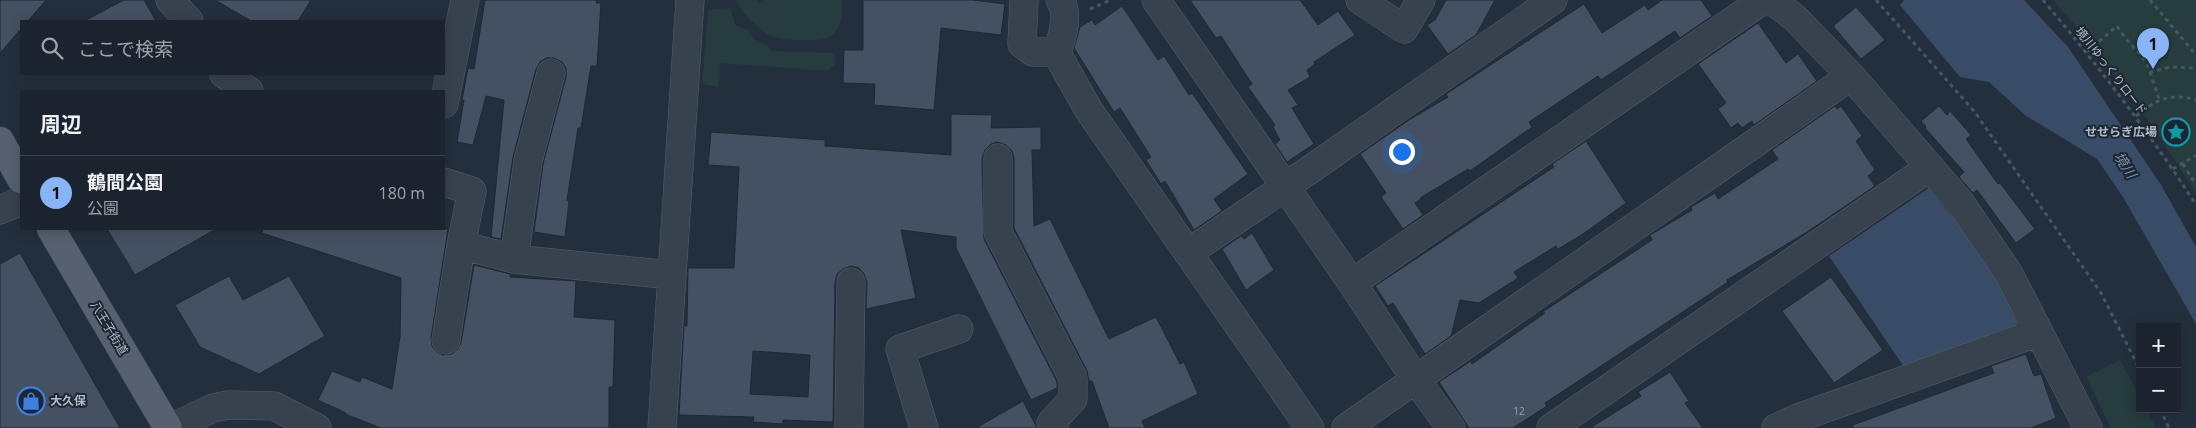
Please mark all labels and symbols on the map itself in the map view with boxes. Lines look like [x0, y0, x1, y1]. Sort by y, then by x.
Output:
street label: 境川ゆっくりロード [2071, 23, 2151, 118]
pin: 1 [2137, 28, 2169, 69]
place icon: せせらぎ広場 [2161, 117, 2191, 147]
place label: せせらぎ広場 [2085, 123, 2157, 140]
your location [1389, 139, 1415, 165]
water label: 境川 [2110, 148, 2142, 183]
street label: 八王子街道 [87, 298, 132, 358]
shop icon: 大久保 [16, 386, 46, 416]
place label: 大久保 [50, 392, 86, 409]
house number: 12 [1513, 404, 1525, 418]

